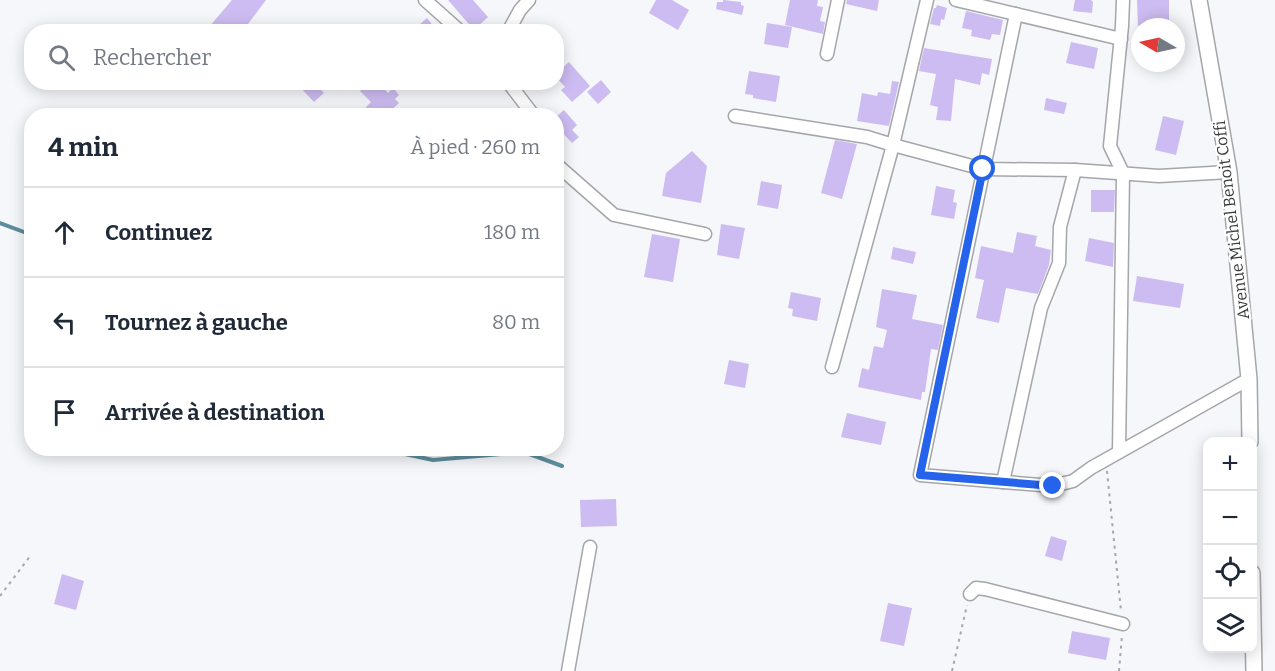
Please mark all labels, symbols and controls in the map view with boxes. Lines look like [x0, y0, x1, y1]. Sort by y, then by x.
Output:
north arrow [1131, 18, 1185, 72]
search box [24, 24, 564, 90]
icon: search [45, 41, 78, 74]
text: Rechercher [93, 44, 211, 71]
street label: Avenue Michel Benoit Coffi [1210, 119, 1253, 320]
text: 4 min [48, 132, 118, 163]
text: À pied · 260 m [410, 135, 540, 159]
route start [969, 155, 995, 181]
icon: ahead [48, 216, 81, 249]
text: Continuez [105, 219, 212, 246]
text: 180 m [484, 220, 540, 244]
icon: left [48, 306, 81, 339]
text: Tournez à gauche [105, 309, 288, 336]
text: 80 m [492, 310, 540, 334]
icon: arrive [48, 396, 81, 429]
text: Arrivée à destination [105, 399, 325, 426]
map controls [1203, 437, 1257, 653]
button: + [1203, 437, 1257, 491]
route end [1039, 472, 1065, 498]
button: − [1203, 491, 1257, 545]
button: locate [1203, 545, 1257, 599]
button: layers [1203, 599, 1257, 653]

